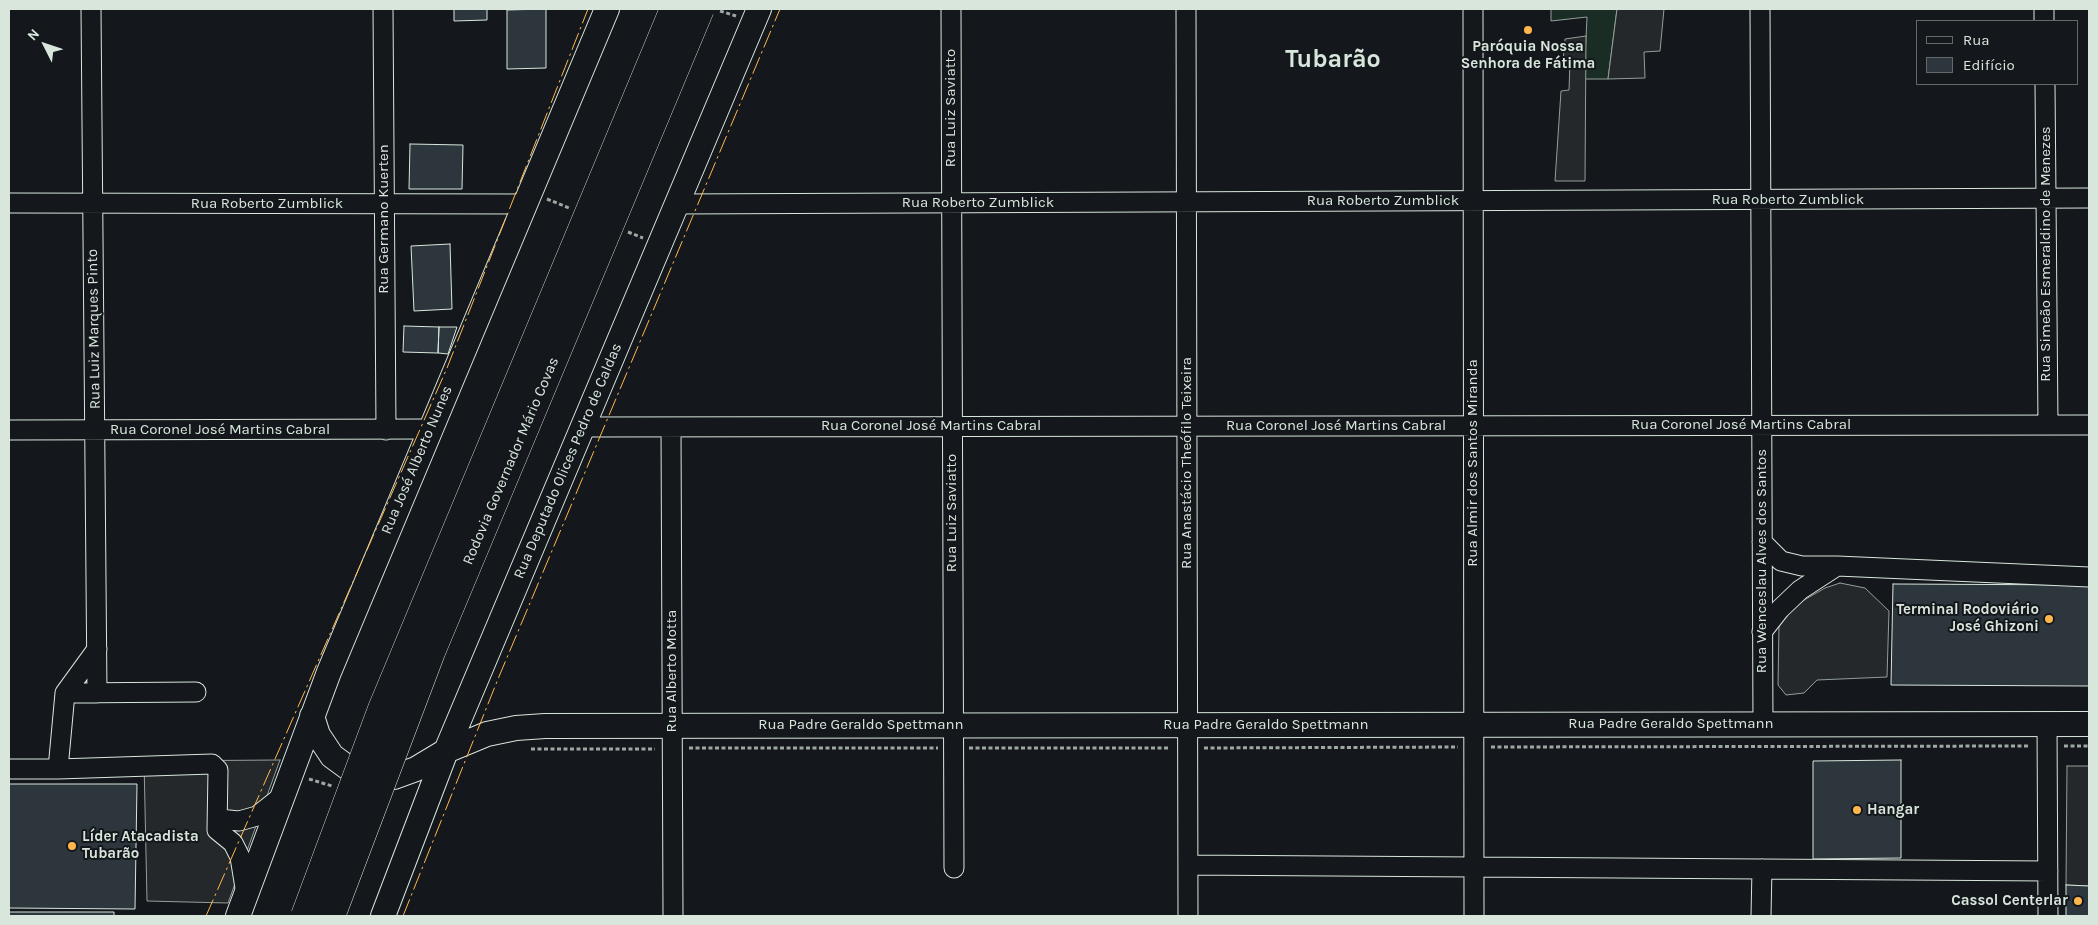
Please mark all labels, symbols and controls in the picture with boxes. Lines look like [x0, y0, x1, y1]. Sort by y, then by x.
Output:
north arrow [20, 20, 70, 70]
legend [1916, 20, 2078, 85]
marker: Paróquia Nossa Senhora de Fátima [1522, 24, 1534, 36]
text: N [24, 25, 43, 44]
text: Rua [1963, 31, 1990, 49]
place label: Paróquia Nossa Senhora de Fátima [1461, 38, 1595, 73]
district label: Tubarão [1285, 45, 1381, 75]
street label: Rua Luiz Saviatto [942, 49, 960, 167]
text: Edifício [1963, 56, 2015, 74]
street label: Rua Simeão Esmeraldino de Menezes [2037, 126, 2055, 382]
street label: Rua Germano Kuerten [375, 144, 393, 294]
street label: Rua Roberto Zumblick [1712, 191, 1864, 209]
street label: Rua Roberto Zumblick [1307, 192, 1459, 210]
street label: Rua Roberto Zumblick [902, 194, 1054, 212]
street label: Rua Roberto Zumblick [191, 195, 343, 213]
street label: Rua Luiz Marques Pinto [84, 249, 104, 409]
street label: Rua Deputado Olices Pedro de Caldas [510, 340, 626, 582]
street label: Rodovia Governador Mário Covas [459, 354, 563, 568]
street label: Rua Anastácio Theófilo Teixeira [1178, 357, 1196, 569]
street label: Rua Almir dos Santos Miranda [1464, 359, 1482, 567]
street label: Rua José Alberto Nunes [378, 383, 456, 537]
street label: Rua Coronel José Martins Cabral [1631, 416, 1851, 434]
street label: Rua Coronel José Martins Cabral [821, 417, 1041, 435]
street label: Rua Coronel José Martins Cabral [1226, 417, 1446, 435]
street label: Rua Coronel José Martins Cabral [110, 421, 330, 439]
street label: Rua Wenceslau Alves dos Santos [1753, 449, 1771, 673]
street label: Rua Luiz Saviatto [943, 454, 961, 572]
place label: Terminal Rodoviário José Ghizoni [1896, 601, 2039, 636]
street label: Rua Alberto Motta [663, 610, 681, 732]
marker: Terminal Rodoviário José Ghizoni [2043, 613, 2055, 625]
street label: Rua Padre Geraldo Spettmann [1568, 715, 1774, 733]
street label: Rua Padre Geraldo Spettmann [758, 716, 964, 734]
street label: Rua Padre Geraldo Spettmann [1163, 716, 1369, 734]
place label: Hangar [1867, 801, 1919, 819]
marker: Hangar [1851, 804, 1863, 816]
place label: Líder Atacadista Tubarão [82, 828, 199, 863]
marker: Líder Atacadista Tubarão [66, 840, 78, 852]
place label: Cassol Centerlar [1951, 892, 2068, 910]
marker: Cassol Centerlar [2072, 895, 2084, 907]

